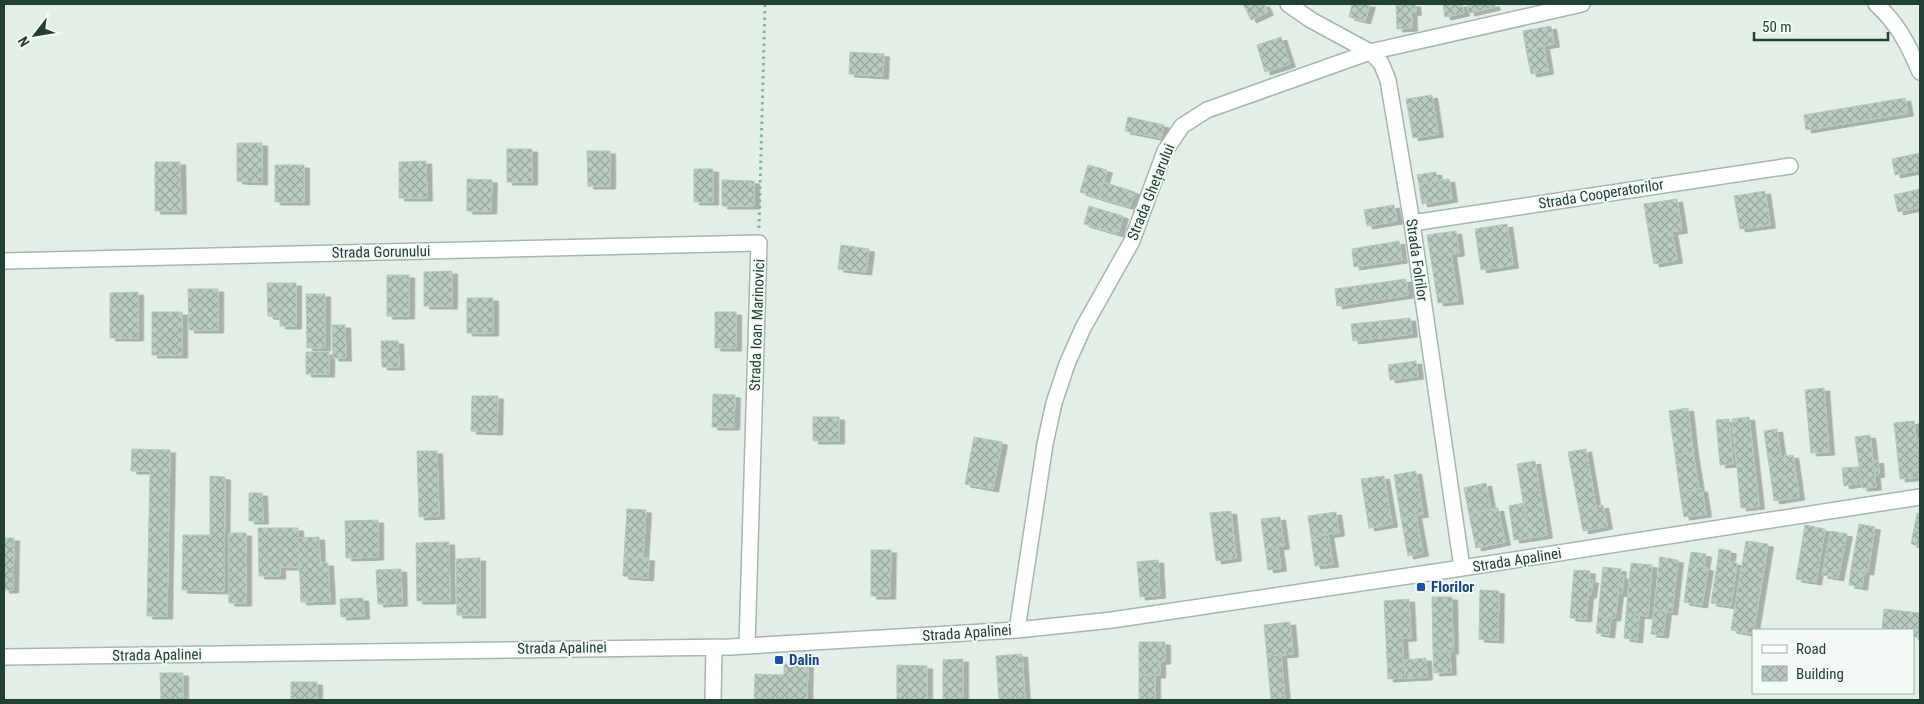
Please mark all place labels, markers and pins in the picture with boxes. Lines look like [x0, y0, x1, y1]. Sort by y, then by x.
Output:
place label: Florilor [1431, 578, 1474, 596]
marker: Florilor [1415, 581, 1427, 593]
place label: Dalin [789, 651, 819, 669]
marker: Dalin [773, 654, 785, 666]

